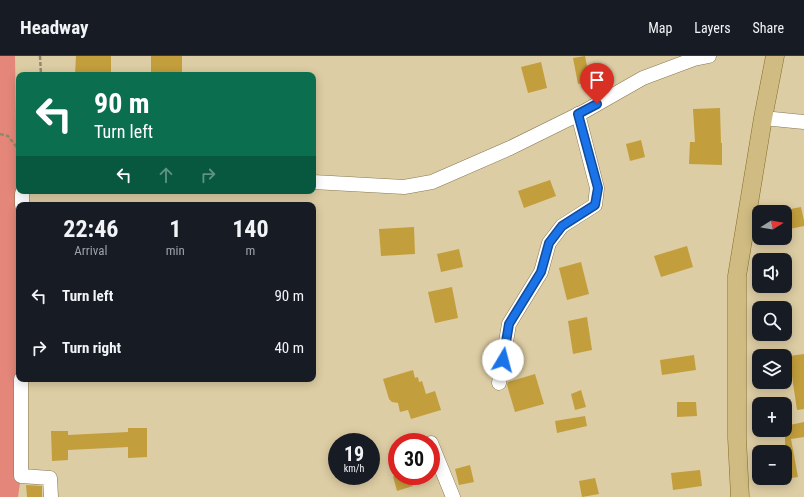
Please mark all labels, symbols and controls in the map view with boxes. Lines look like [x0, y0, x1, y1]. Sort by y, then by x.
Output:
text: Headway [20, 16, 88, 39]
text: Map [648, 20, 672, 36]
text: Layers [694, 20, 731, 36]
text: Share [753, 20, 784, 36]
pin [580, 63, 614, 104]
icon: arrive [586, 69, 608, 91]
text: 90 m [94, 87, 150, 120]
icon: left [28, 88, 80, 140]
text: Turn left [94, 121, 153, 142]
icon: left [113, 164, 135, 186]
icon: ahead [155, 164, 177, 186]
icon: right [197, 164, 219, 186]
north arrow [752, 205, 792, 245]
map controls [752, 205, 792, 485]
text: 22:46 [63, 215, 118, 243]
text: 1 [169, 215, 181, 243]
text: 140 [232, 215, 269, 243]
text: Arrival [74, 243, 107, 258]
text: min [166, 243, 185, 258]
text: m [246, 243, 255, 258]
button: sound [752, 253, 792, 293]
icon: left [28, 285, 50, 307]
text: Turn left [62, 287, 113, 305]
text: 90 m [274, 287, 304, 305]
button: search [752, 301, 792, 341]
icon: right [28, 337, 50, 359]
text: Turn right [62, 339, 121, 357]
text: 40 m [274, 339, 304, 357]
position arrow [482, 339, 524, 381]
button: layers [752, 349, 792, 389]
button: + [752, 397, 792, 437]
speed limit sign: 30 [388, 433, 440, 485]
text: 19 [344, 442, 364, 466]
button: − [752, 445, 792, 485]
text: km/h [344, 463, 364, 474]

